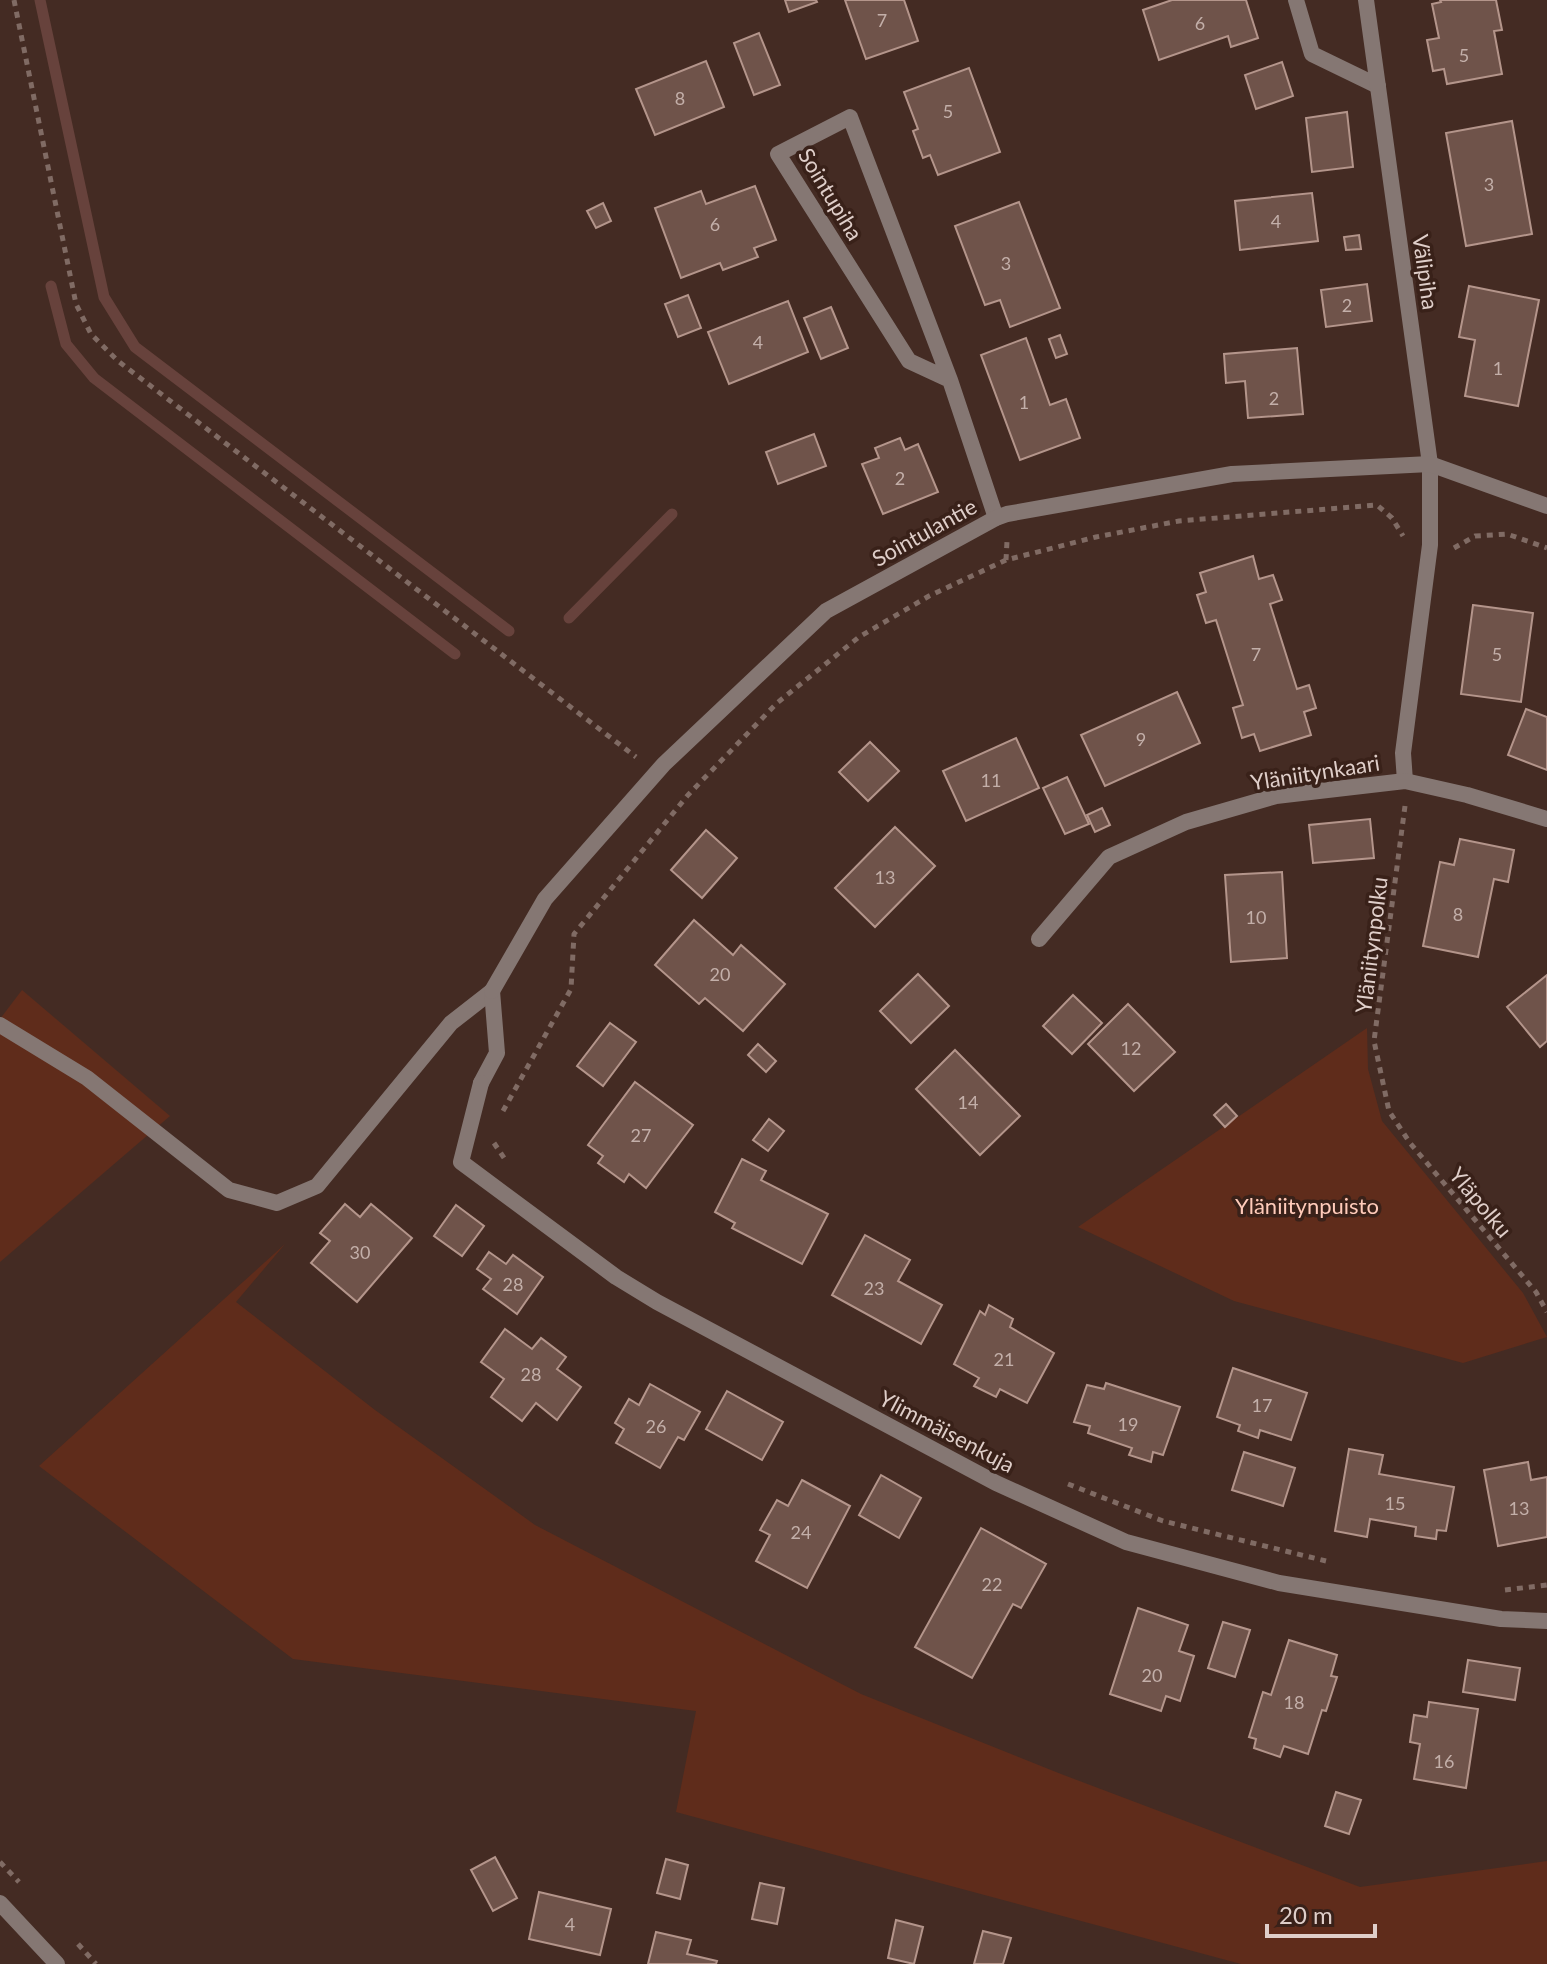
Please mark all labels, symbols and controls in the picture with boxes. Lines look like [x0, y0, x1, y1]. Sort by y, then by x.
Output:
house number: 7 [877, 9, 887, 31]
house number: 6 [1195, 12, 1205, 34]
house number: 5 [1459, 44, 1469, 66]
house number: 8 [675, 87, 685, 109]
house number: 5 [943, 100, 953, 122]
street label: Sointupiha [793, 143, 869, 245]
house number: 3 [1484, 173, 1494, 195]
house number: 4 [1271, 210, 1281, 232]
house number: 6 [710, 213, 720, 235]
street label: Välipiha [1407, 233, 1445, 311]
house number: 3 [1001, 252, 1011, 274]
house number: 2 [1342, 294, 1352, 316]
house number: 4 [753, 331, 763, 353]
house number: 1 [1493, 357, 1503, 379]
house number: 2 [1269, 387, 1279, 409]
house number: 1 [1019, 391, 1029, 413]
house number: 2 [895, 467, 905, 489]
street label: Sointulantie [867, 492, 981, 572]
house number: 7 [1251, 643, 1261, 665]
house number: 5 [1492, 643, 1502, 665]
house number: 9 [1136, 728, 1146, 750]
street label: Yläniitynkaari [1248, 748, 1382, 796]
house number: 11 [981, 769, 1001, 791]
house number: 13 [875, 866, 895, 888]
street label: Yläniitynpolku [1349, 875, 1393, 1015]
house number: 8 [1453, 903, 1463, 925]
house number: 10 [1246, 906, 1266, 928]
house number: 20 [710, 963, 730, 985]
house number: 12 [1121, 1037, 1141, 1059]
house number: 14 [958, 1091, 978, 1113]
house number: 27 [631, 1124, 651, 1146]
street label: Yläpolku [1444, 1161, 1518, 1243]
park label: Yläniitynpuisto [1235, 1192, 1379, 1219]
house number: 30 [350, 1241, 370, 1263]
house number: 28 [503, 1273, 523, 1295]
house number: 23 [864, 1277, 884, 1299]
house number: 21 [994, 1348, 1014, 1370]
house number: 28 [521, 1363, 541, 1385]
street label: Ylimmäisenkuja [875, 1384, 1019, 1478]
house number: 17 [1252, 1394, 1272, 1416]
house number: 19 [1118, 1413, 1138, 1435]
house number: 26 [646, 1415, 666, 1437]
house number: 15 [1385, 1492, 1405, 1514]
house number: 13 [1509, 1497, 1529, 1519]
house number: 24 [791, 1521, 811, 1543]
house number: 22 [982, 1573, 1002, 1595]
house number: 20 [1142, 1664, 1162, 1686]
house number: 18 [1284, 1691, 1304, 1713]
house number: 16 [1434, 1750, 1454, 1772]
scale bar [1267, 1888, 1375, 1938]
text: 20 m [1279, 1900, 1333, 1929]
house number: 4 [565, 1913, 575, 1935]

